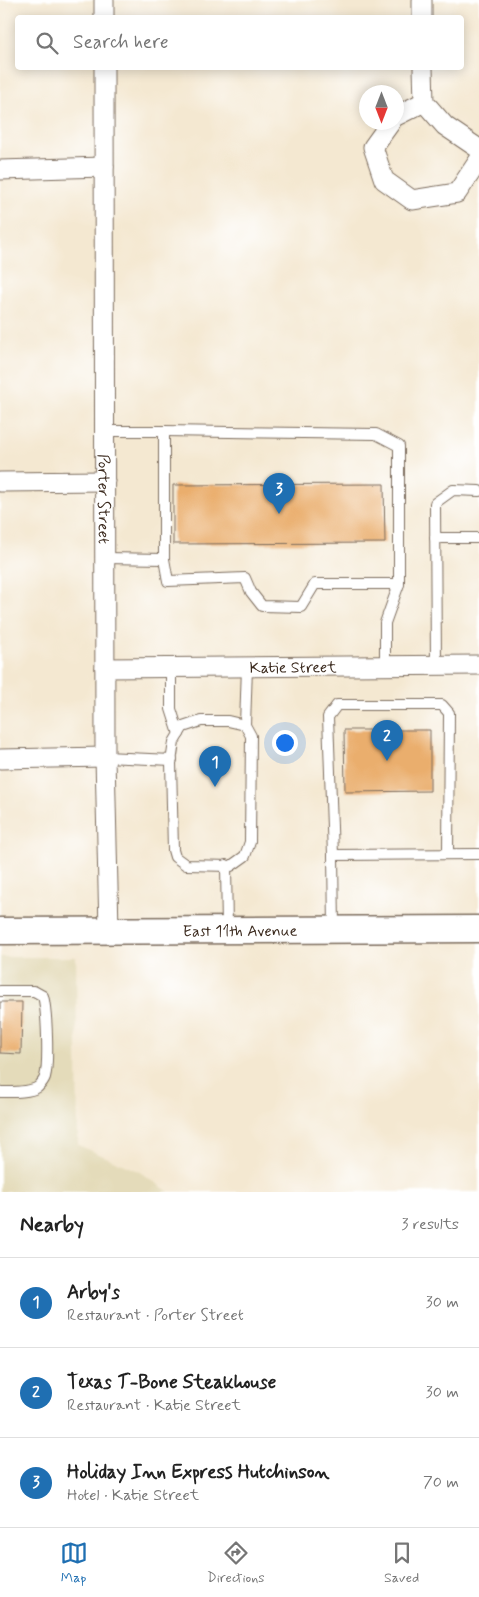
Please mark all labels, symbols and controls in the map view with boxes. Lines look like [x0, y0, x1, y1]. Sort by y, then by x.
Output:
search box [15, 15, 464, 70]
icon: search [33, 29, 61, 57]
text: Search here [73, 30, 169, 55]
north arrow [359, 85, 404, 130]
street label: Porter Street [93, 454, 114, 544]
pin: 3 [263, 473, 295, 514]
street label: Katie Street [249, 657, 337, 679]
pin: 2 [371, 720, 403, 761]
your location [272, 730, 298, 756]
pin: 1 [199, 746, 231, 787]
street label: East 11th Avenue [183, 921, 297, 942]
text: Nearby [20, 1211, 84, 1239]
text: 3 results [401, 1214, 459, 1235]
text: Arby's [67, 1280, 120, 1305]
text: 1 [32, 1292, 40, 1313]
text: 30 m [426, 1292, 459, 1313]
text: Restaurant · Porter Street [67, 1305, 244, 1326]
text: Texas T-Bone Steakhouse [67, 1370, 276, 1395]
text: 2 [32, 1382, 40, 1403]
text: 30 m [426, 1382, 459, 1403]
text: Restaurant · Katie Street [67, 1395, 241, 1416]
text: Holiday Inn Express Hutchinson [67, 1460, 329, 1485]
text: 3 [32, 1472, 40, 1493]
text: 70 m [423, 1472, 459, 1493]
text: Hotel · Katie Street [67, 1485, 199, 1506]
tab: Map [60, 1539, 88, 1587]
tab: Directions [207, 1539, 265, 1587]
tab: Saved [384, 1539, 419, 1587]

